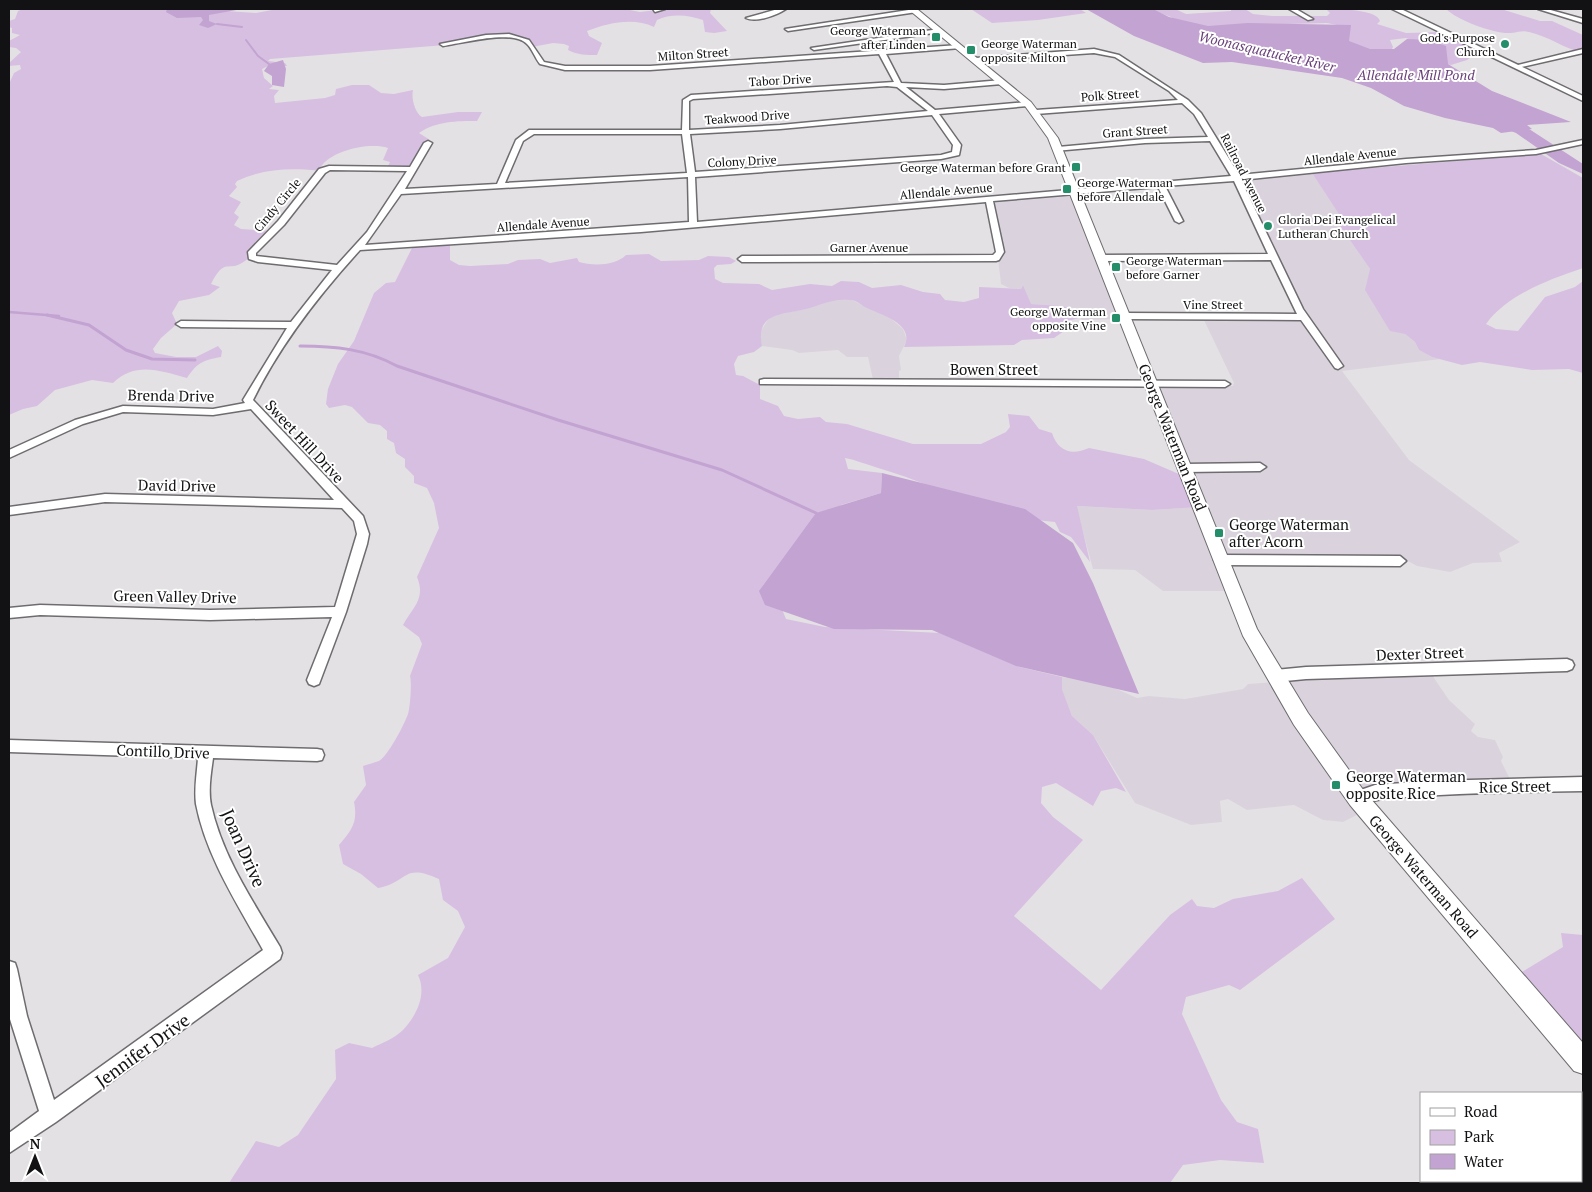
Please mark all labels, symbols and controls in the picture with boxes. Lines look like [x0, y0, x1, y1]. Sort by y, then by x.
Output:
place label: George Waterman after Linden [830, 23, 926, 52]
water label: Woonasquatucket River [1197, 26, 1338, 76]
place label: God's Purpose Church [1420, 30, 1495, 59]
marker: George Waterman after Linden [930, 31, 942, 43]
place label: George Waterman opposite Milton [981, 36, 1077, 65]
marker: God's Purpose Church [1499, 38, 1511, 50]
street label: Milton Street [657, 44, 729, 64]
marker: George Waterman opposite Milton [965, 44, 977, 56]
water label: Allendale Mill Pond [1356, 65, 1475, 84]
street label: Tabor Drive [748, 71, 812, 89]
street label: Polk Street [1080, 85, 1140, 105]
street label: Teakwood Drive [704, 107, 790, 127]
street label: Grant Street [1102, 121, 1169, 141]
street label: Railroad Avenue [1218, 131, 1270, 215]
street label: Allendale Avenue [1303, 144, 1397, 168]
street label: Colony Drive [707, 152, 777, 170]
place label: George Waterman before Grant [900, 160, 1067, 175]
marker: George Waterman before Grant [1070, 161, 1082, 173]
street label: Cindy Circle [250, 175, 304, 235]
place label: George Waterman before Allendale [1077, 175, 1173, 204]
street label: Allendale Avenue [899, 179, 993, 203]
marker: George Waterman before Allendale [1061, 183, 1073, 195]
place label: Gloria Dei Evangelical Lutheran Church [1278, 212, 1396, 241]
street label: Allendale Avenue [496, 213, 590, 235]
marker: Gloria Dei Evangelical Lutheran Church [1262, 220, 1274, 232]
street label: Garner Avenue [830, 240, 908, 255]
place label: George Waterman before Garner [1126, 253, 1222, 282]
marker: George Waterman before Garner [1110, 261, 1122, 273]
street label: Vine Street [1183, 297, 1244, 312]
place label: George Waterman opposite Vine [1010, 304, 1106, 333]
marker: George Waterman opposite Vine [1110, 312, 1122, 324]
street label: Bowen Street [950, 359, 1039, 379]
street label: George Waterman Road [1134, 360, 1212, 514]
street label: Brenda Drive [127, 384, 215, 406]
street label: Sweet Hill Drive [261, 395, 349, 487]
street label: David Drive [138, 474, 216, 496]
place label: George Waterman after Acorn [1229, 514, 1349, 551]
marker: George Waterman after Acorn [1213, 527, 1225, 539]
street label: Green Valley Drive [113, 585, 237, 607]
street label: Dexter Street [1376, 641, 1465, 665]
street label: Contillo Drive [116, 739, 210, 763]
place label: George Waterman opposite Rice [1346, 766, 1466, 803]
street label: Rice Street [1479, 775, 1552, 797]
marker: George Waterman opposite Rice [1330, 779, 1342, 791]
street label: Joan Drive [216, 805, 272, 891]
street label: George Waterman Road [1365, 810, 1483, 942]
street label: Jennifer Drive [90, 1008, 194, 1092]
legend [1420, 1092, 1582, 1182]
text: Road [1464, 1101, 1497, 1121]
text: Park [1464, 1126, 1494, 1146]
north arrow [10, 1132, 60, 1182]
text: N [30, 1134, 41, 1153]
text: Water [1464, 1151, 1504, 1171]

